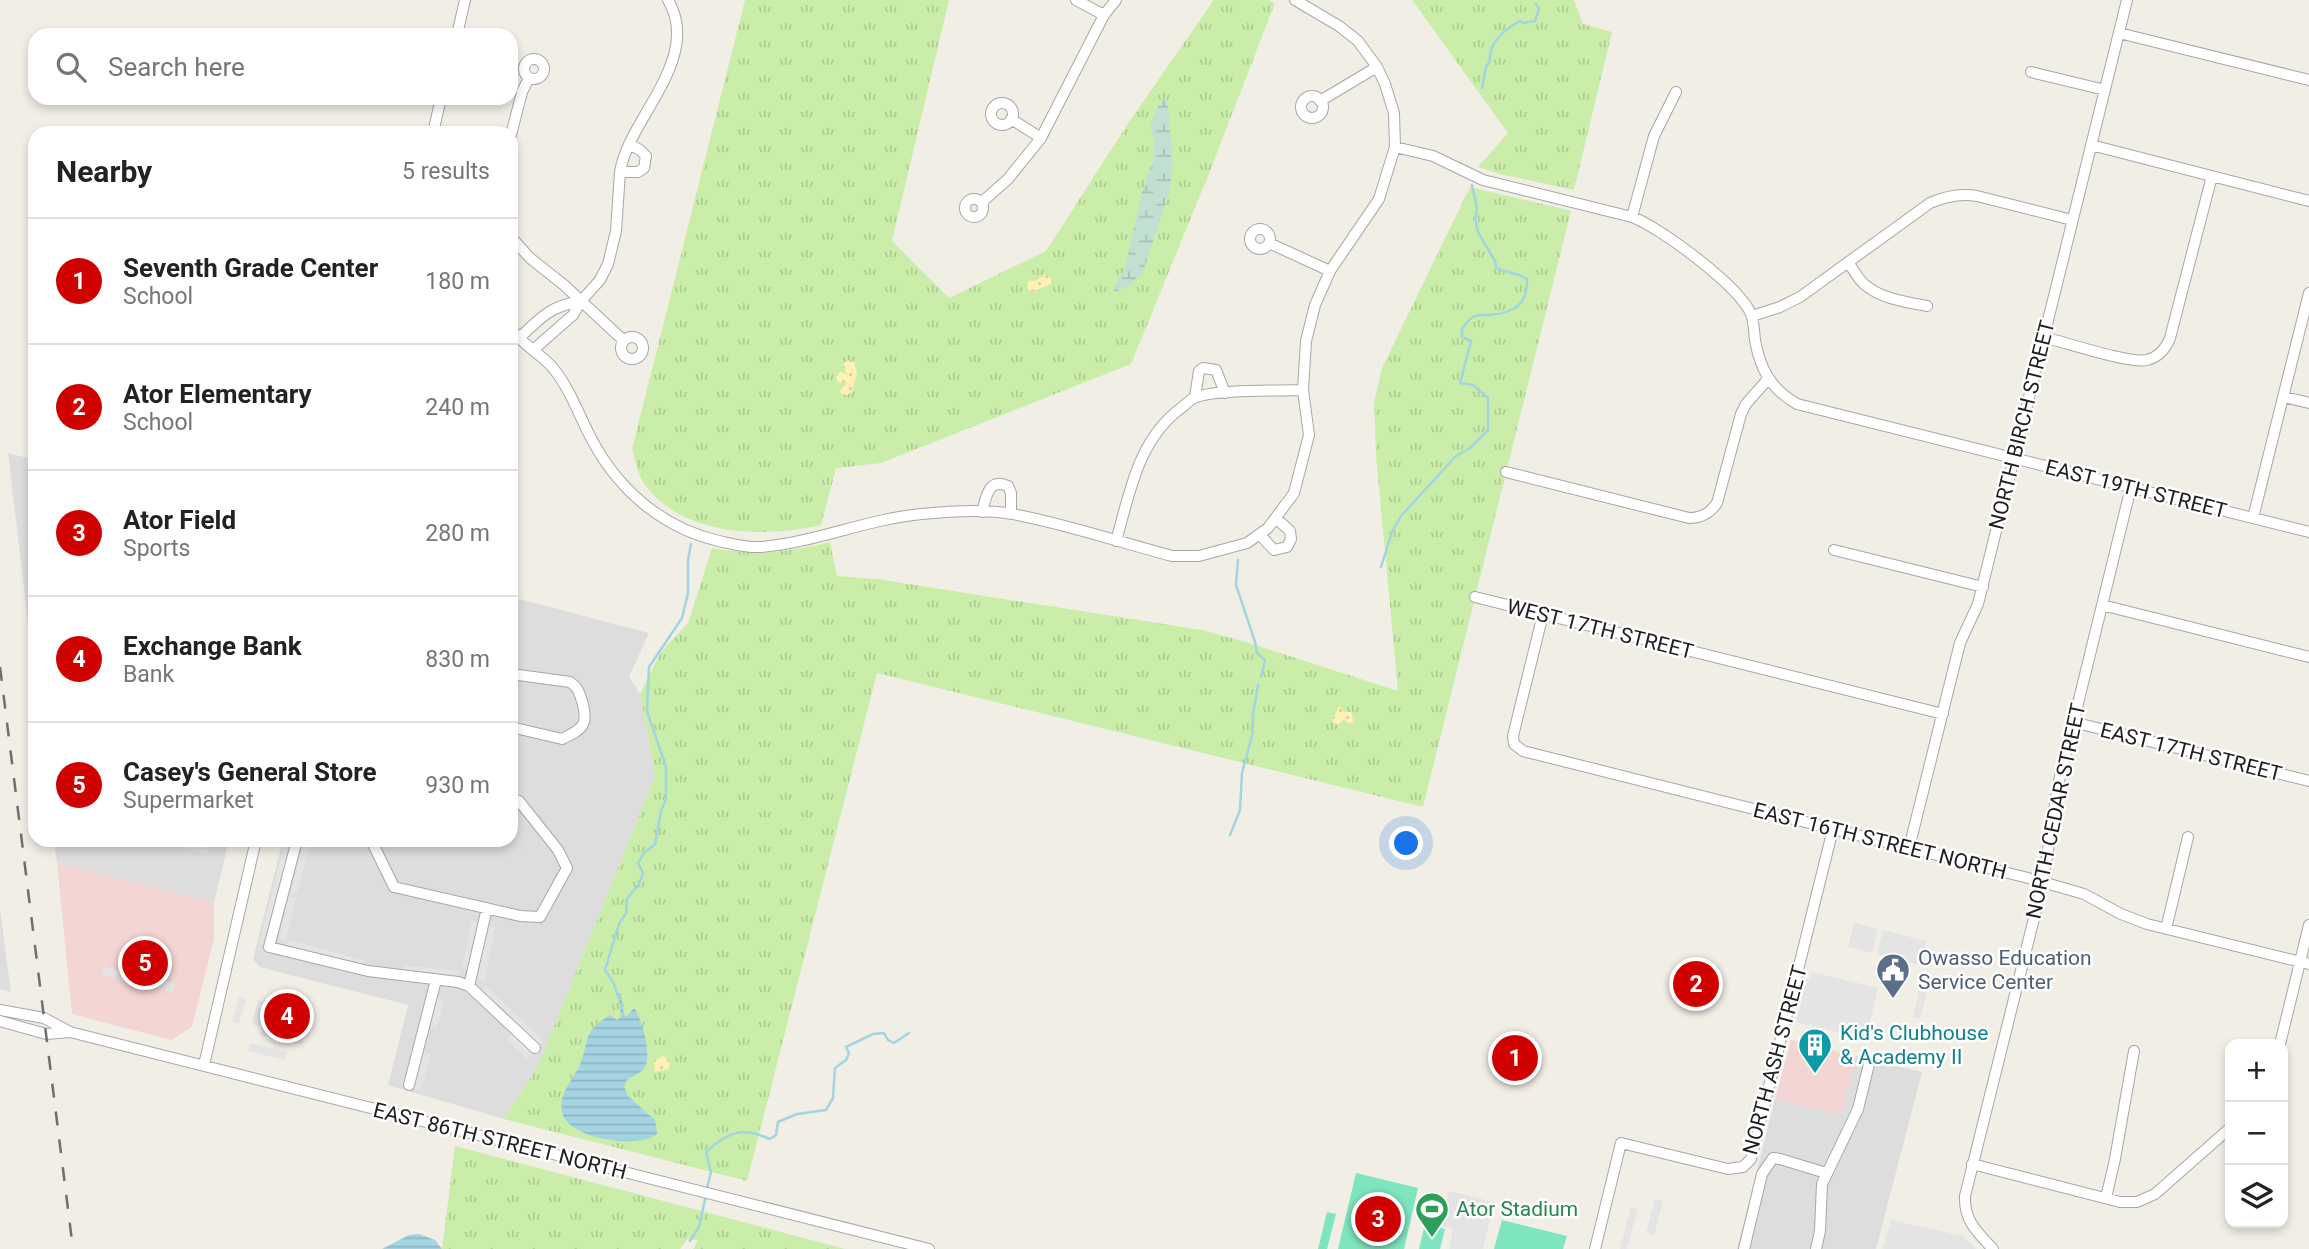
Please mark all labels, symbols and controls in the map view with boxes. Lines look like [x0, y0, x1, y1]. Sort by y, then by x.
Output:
search box [28, 28, 518, 105]
icon: search [52, 48, 90, 86]
text: Search here [108, 52, 245, 82]
text: Nearby [56, 154, 152, 189]
text: 5 results [402, 158, 490, 185]
text: Seventh Grade Center [123, 253, 378, 283]
text: 1 [72, 268, 86, 295]
text: 180 m [425, 268, 490, 295]
text: School [123, 283, 193, 310]
street label: NORTH BIRCH STREET [1984, 318, 2060, 532]
text: Ator Elementary [123, 379, 312, 409]
text: 2 [72, 394, 86, 421]
text: 240 m [425, 394, 490, 421]
text: School [123, 409, 193, 436]
street label: EAST 19TH STREET [2043, 455, 2230, 523]
text: Ator Field [123, 505, 236, 535]
text: 3 [72, 520, 86, 547]
text: 280 m [425, 520, 490, 547]
text: Sports [123, 535, 190, 562]
street label: WEST 17TH STREET [1504, 594, 1696, 664]
text: Exchange Bank [123, 631, 302, 661]
text: 4 [72, 646, 86, 673]
text: 830 m [425, 646, 490, 673]
text: Bank [123, 661, 174, 688]
street label: NORTH CEDAR STREET [2021, 701, 2091, 921]
street label: EAST 17TH STREET [2098, 718, 2285, 786]
text: Casey's General Store [123, 757, 377, 787]
text: 5 [72, 772, 86, 799]
text: 930 m [425, 772, 490, 799]
text: Supermarket [123, 787, 254, 814]
street label: EAST 16TH STREET NORTH [1751, 798, 2009, 884]
your location [1389, 826, 1423, 860]
pin: 5 [122, 937, 168, 989]
place label: Owasso Education Service Center [1918, 946, 2092, 994]
public building icon: Owasso Education Service Center [1874, 951, 1912, 1000]
pin: 2 [1673, 958, 1719, 1010]
street label: NORTH ASH STREET [1738, 962, 1812, 1157]
pin: 4 [264, 990, 310, 1042]
place label: Kid's Clubhouse & Academy II [1840, 1021, 1988, 1069]
building icon: Kid's Clubhouse & Academy II [1796, 1026, 1834, 1075]
pin: 1 [1492, 1032, 1538, 1084]
map controls [2225, 1039, 2288, 1228]
button: + [2225, 1039, 2288, 1102]
street label: EAST 86TH STREET NORTH [371, 1098, 629, 1184]
button: − [2225, 1102, 2288, 1165]
button: layers [2225, 1165, 2288, 1228]
sports icon: Ator Stadium [1413, 1190, 1451, 1239]
pin: 3 [1355, 1193, 1401, 1245]
place label: Ator Stadium [1456, 1197, 1578, 1221]

